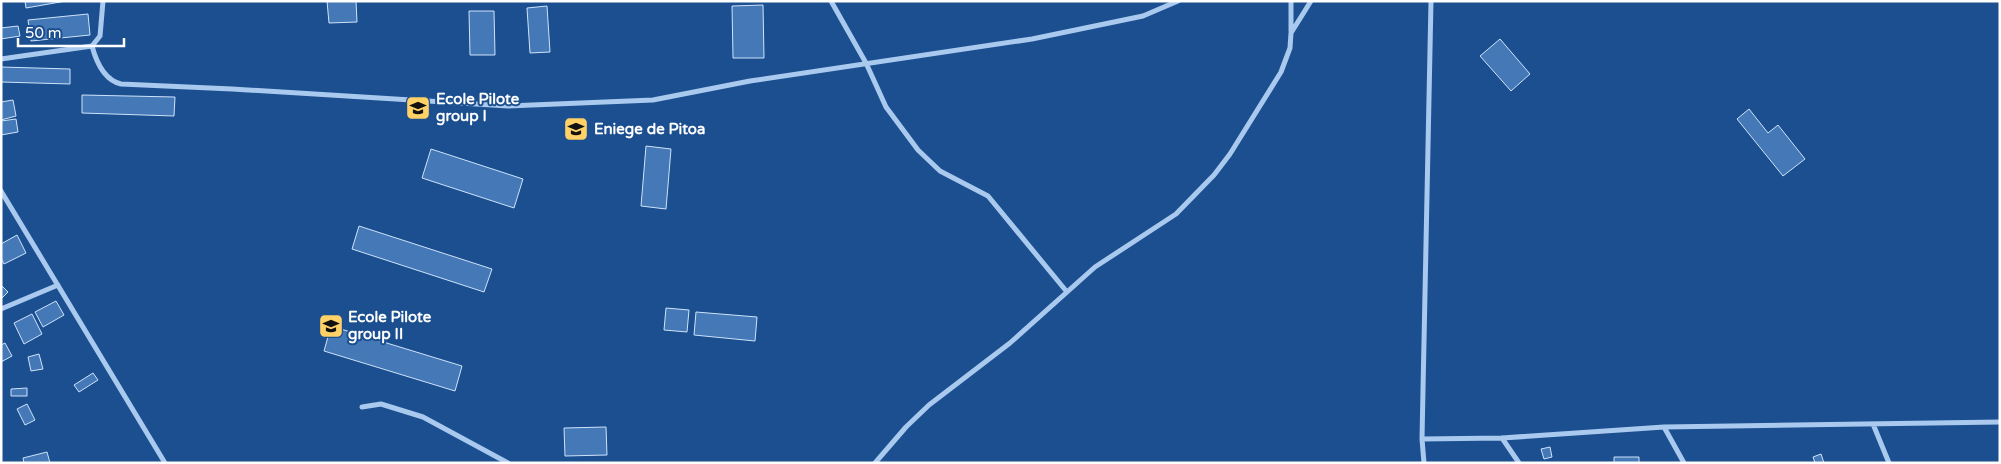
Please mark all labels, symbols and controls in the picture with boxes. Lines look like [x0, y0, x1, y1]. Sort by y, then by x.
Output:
scale bar [18, 15, 124, 47]
text: 50 m [25, 24, 62, 42]
place label: Ecole Pilote group I [436, 90, 520, 126]
school or university icon: Ecole Pilote group I [405, 95, 431, 121]
school or university icon: Eniege de Pitoa [563, 116, 589, 142]
place label: Eniege de Pitoa [594, 120, 705, 139]
place label: Ecole Pilote group II [348, 308, 432, 344]
school or university icon: Ecole Pilote group II [318, 313, 344, 339]

